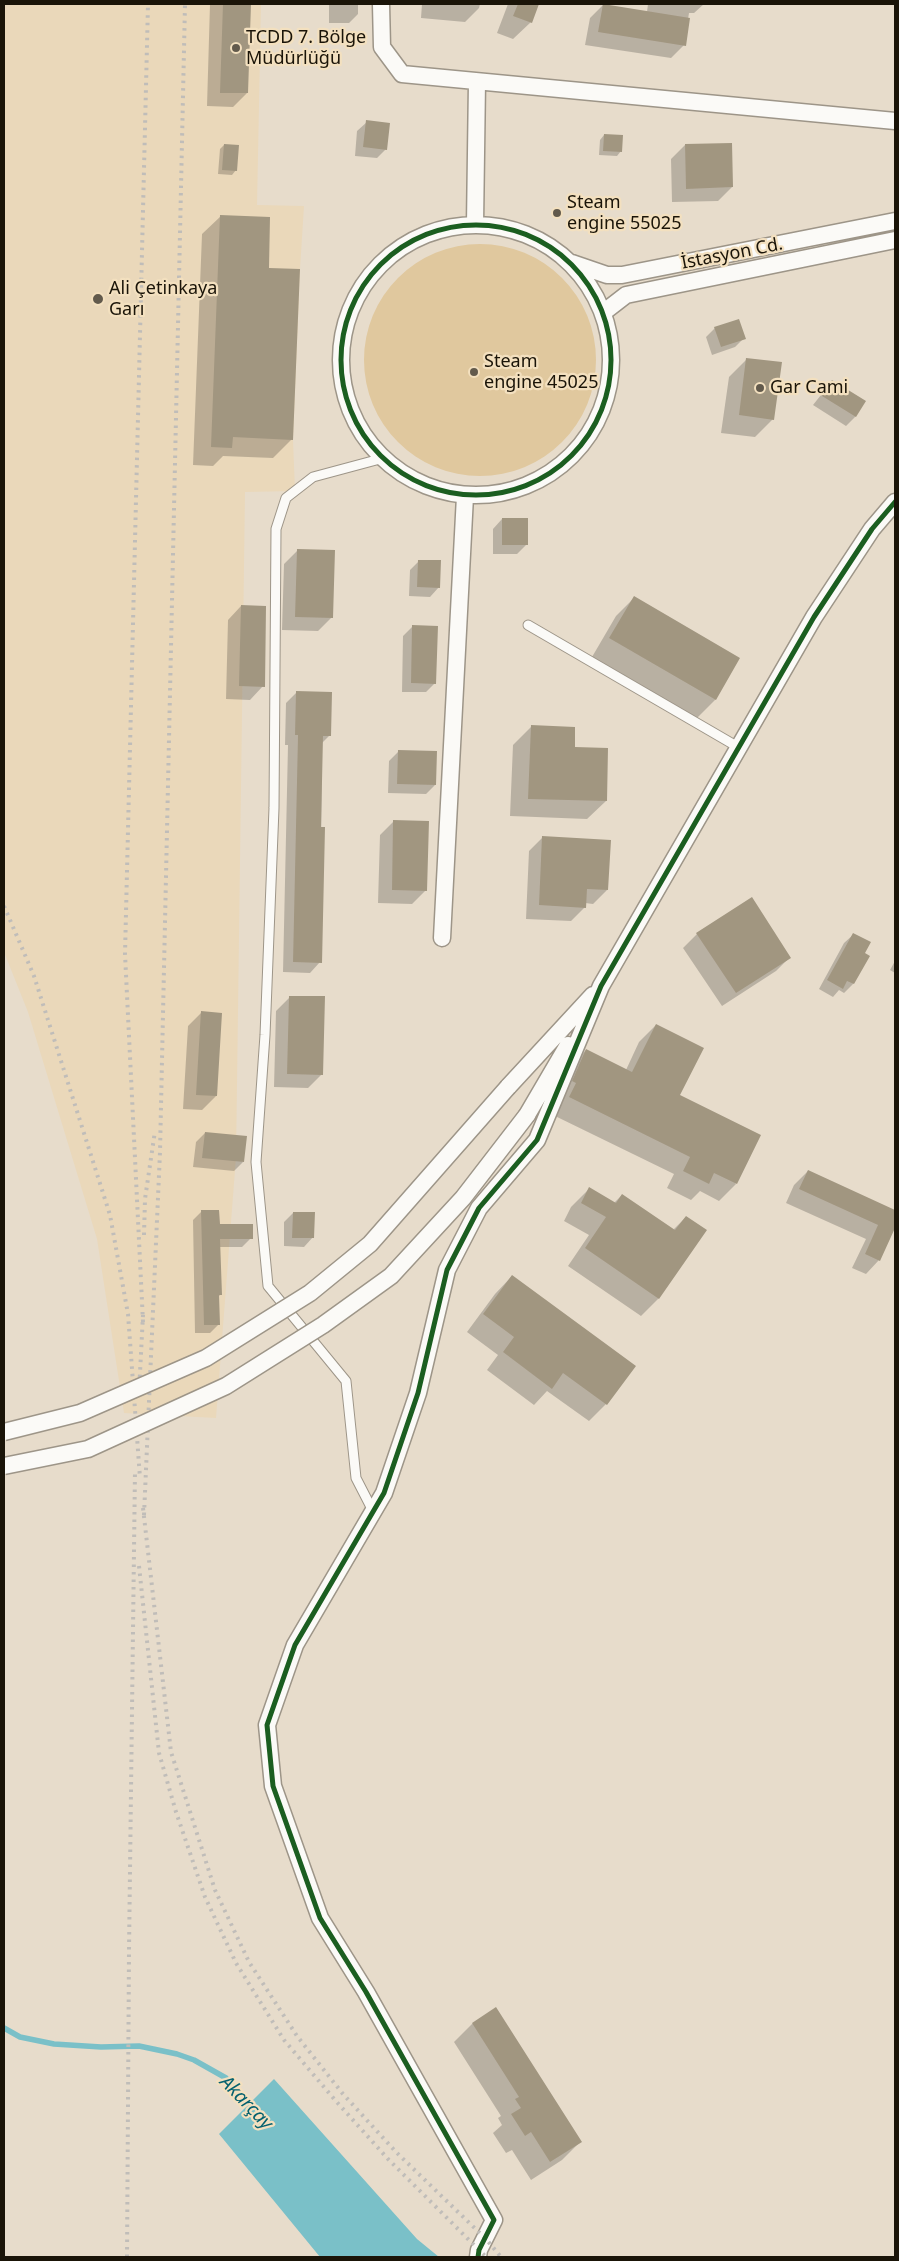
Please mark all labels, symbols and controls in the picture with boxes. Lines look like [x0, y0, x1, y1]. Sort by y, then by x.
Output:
place label: TCDD 7. Bölge Müdürlüğü [246, 27, 366, 70]
marker: TCDD 7. Bölge Müdürlüğü [230, 42, 242, 54]
place label: Steam engine 55025 [567, 192, 681, 234]
marker: Steam engine 55025 [551, 207, 563, 219]
street label: İstasyon Cd. [679, 234, 785, 274]
place label: Ali Çetinkaya Garı [109, 278, 217, 320]
marker: Ali Çetinkaya Garı [91, 292, 105, 306]
place label: Steam engine 45025 [484, 351, 598, 394]
marker: Steam engine 45025 [468, 366, 480, 378]
place label: Gar Cami [770, 377, 848, 399]
marker: Gar Cami [754, 382, 766, 394]
water label: Akarçay [215, 2071, 277, 2135]

